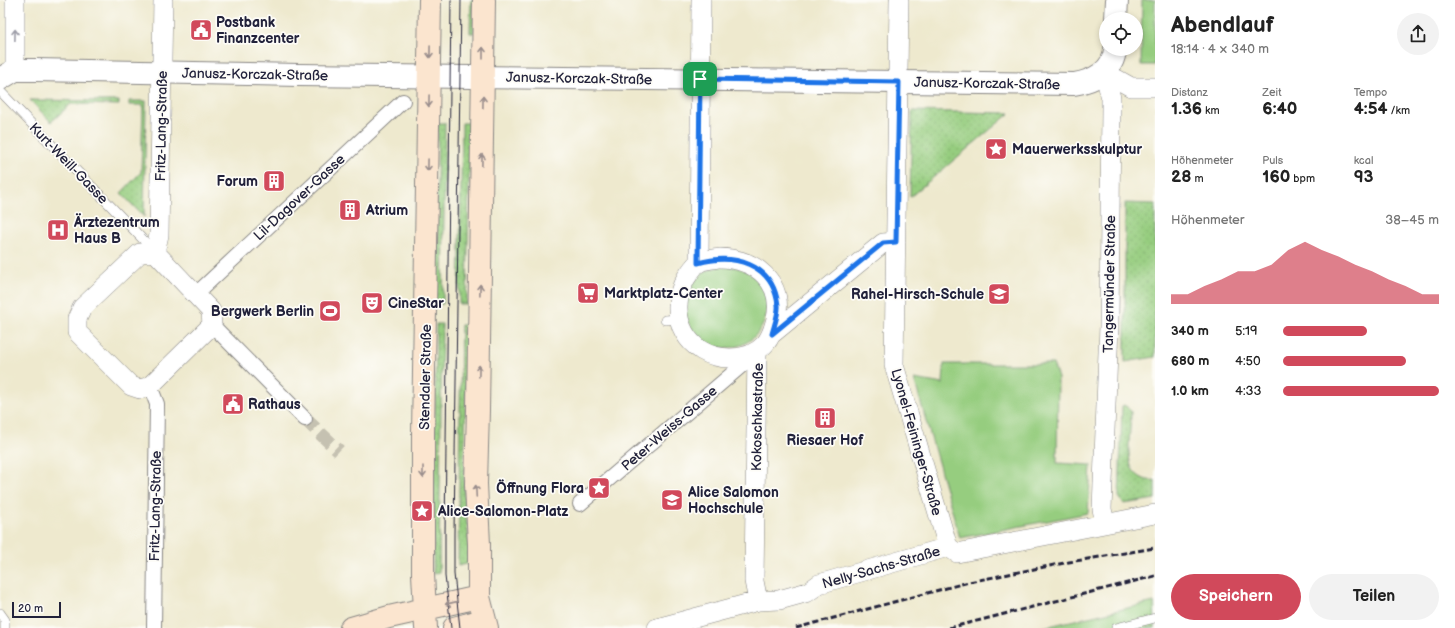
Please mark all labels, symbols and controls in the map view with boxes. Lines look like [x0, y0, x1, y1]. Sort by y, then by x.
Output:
map controls [1099, 12, 1143, 56]
button: locate [1099, 12, 1143, 56]
text: Abendlauf [1171, 12, 1274, 39]
button: share [1397, 13, 1439, 55]
place label: Postbank Finanzcenter [216, 14, 300, 47]
public building icon: Postbank Finanzcenter [188, 17, 214, 43]
one-way arrow [11, 29, 19, 42]
text: 18:14 · 4 × 340 m [1171, 41, 1269, 57]
one-way arrow [426, 45, 434, 58]
one-way arrow [479, 47, 487, 60]
pin [683, 62, 717, 96]
street label: Janusz-Korczak-Straße [182, 65, 328, 84]
icon: arrive [689, 68, 711, 90]
street label: Janusz-Korczak-Straße [506, 69, 652, 88]
street label: Fritz-Lang-Straße [152, 70, 171, 182]
street label: Janusz-Korczak-Straße [914, 74, 1060, 93]
text: Distanz [1171, 86, 1208, 99]
text: Zeit [1262, 86, 1282, 99]
text: Tempo [1354, 86, 1387, 99]
one-way arrow [425, 94, 433, 107]
one-way arrow [479, 96, 486, 109]
text: 1.36 [1171, 99, 1202, 119]
text: 6:40 [1262, 99, 1297, 119]
text: 4:54 [1354, 99, 1388, 119]
text: km [1202, 104, 1220, 117]
text: /km [1388, 104, 1410, 117]
street label: Kurt-Weill-Gasse [26, 119, 112, 207]
place icon: Mauerwerksskulptur [983, 136, 1009, 162]
place label: Mauerwerksskulptur [1012, 141, 1142, 158]
street label: Lil-Dagover-Gasse [250, 151, 349, 244]
one-way arrow [478, 154, 486, 167]
text: Höhenmeter [1171, 154, 1233, 167]
text: Puls [1262, 154, 1283, 167]
text: kcal [1354, 154, 1373, 167]
one-way arrow [424, 158, 432, 171]
text: 28 [1171, 167, 1191, 187]
text: 160 [1262, 167, 1290, 187]
text: 93 [1354, 167, 1374, 187]
building icon: Forum [261, 168, 287, 194]
text: m [1191, 172, 1203, 185]
text: bpm [1290, 172, 1315, 185]
place label: Forum [217, 173, 258, 190]
building icon: Atrium [337, 197, 363, 223]
place label: Atrium [365, 202, 408, 219]
text: Höhenmeter [1171, 212, 1245, 228]
text: 38–45 m [1385, 212, 1439, 228]
place label: Ärztezentrum Haus B [73, 213, 160, 247]
street label: Tangermünder Straße [1100, 215, 1119, 353]
hospital icon: Ärztezentrum Haus B [45, 217, 71, 243]
supermarket icon: Marktplatz-Center [575, 280, 601, 306]
school or university icon: Rahel-Hirsch-Schule [986, 281, 1012, 307]
one-way arrow [476, 284, 484, 297]
place label: Marktplatz-Center [604, 285, 723, 302]
place label: Rahel-Hirsch-Schule [851, 286, 984, 303]
theatre icon: CineStar [359, 290, 385, 316]
place label: CineStar [388, 295, 444, 312]
sports icon: Bergwerk Berlin [317, 298, 343, 324]
place label: Bergwerk Berlin [211, 303, 314, 320]
text: 340 m [1171, 323, 1209, 339]
text: 5:19 [1235, 323, 1258, 339]
street label: Stendaler Straße [416, 324, 435, 430]
text: 680 m [1171, 353, 1209, 369]
text: 4:50 [1235, 353, 1261, 369]
street label: Kokoschkastraße [748, 363, 767, 471]
one-way arrow [475, 365, 483, 378]
street label: Lyonel-Feininger-Straße [887, 367, 946, 518]
street label: Peter-Weiss-Gasse [618, 382, 721, 475]
text: 1.0 km [1171, 383, 1209, 399]
text: 4:33 [1235, 383, 1262, 399]
public building icon: Rathaus [220, 391, 246, 417]
place label: Rathaus [248, 396, 301, 413]
building icon: Riesaer Hof [812, 405, 838, 431]
place label: Riesaer Hof [787, 432, 864, 449]
street label: Fritz-Lang-Straße [146, 450, 165, 562]
one-way arrow [419, 465, 427, 478]
place icon: Öffnung Flora [586, 475, 612, 501]
place label: Öffnung Flora [496, 479, 584, 497]
place label: Alice Salomon Hochschule [687, 484, 779, 517]
one-way arrow [472, 485, 480, 498]
school or university icon: Alice Salomon Hochschule [659, 487, 685, 513]
place icon: Alice-Salomon-Platz [409, 498, 435, 524]
place label: Alice-Salomon-Platz [437, 503, 568, 520]
street label: Nelly-Sachs-Straße [820, 543, 942, 592]
button: Speichern [1171, 574, 1301, 620]
button: Teilen [1309, 574, 1439, 620]
scale bar [12, 600, 61, 619]
one-way arrow [445, 600, 458, 607]
text: 20 m [18, 602, 43, 615]

